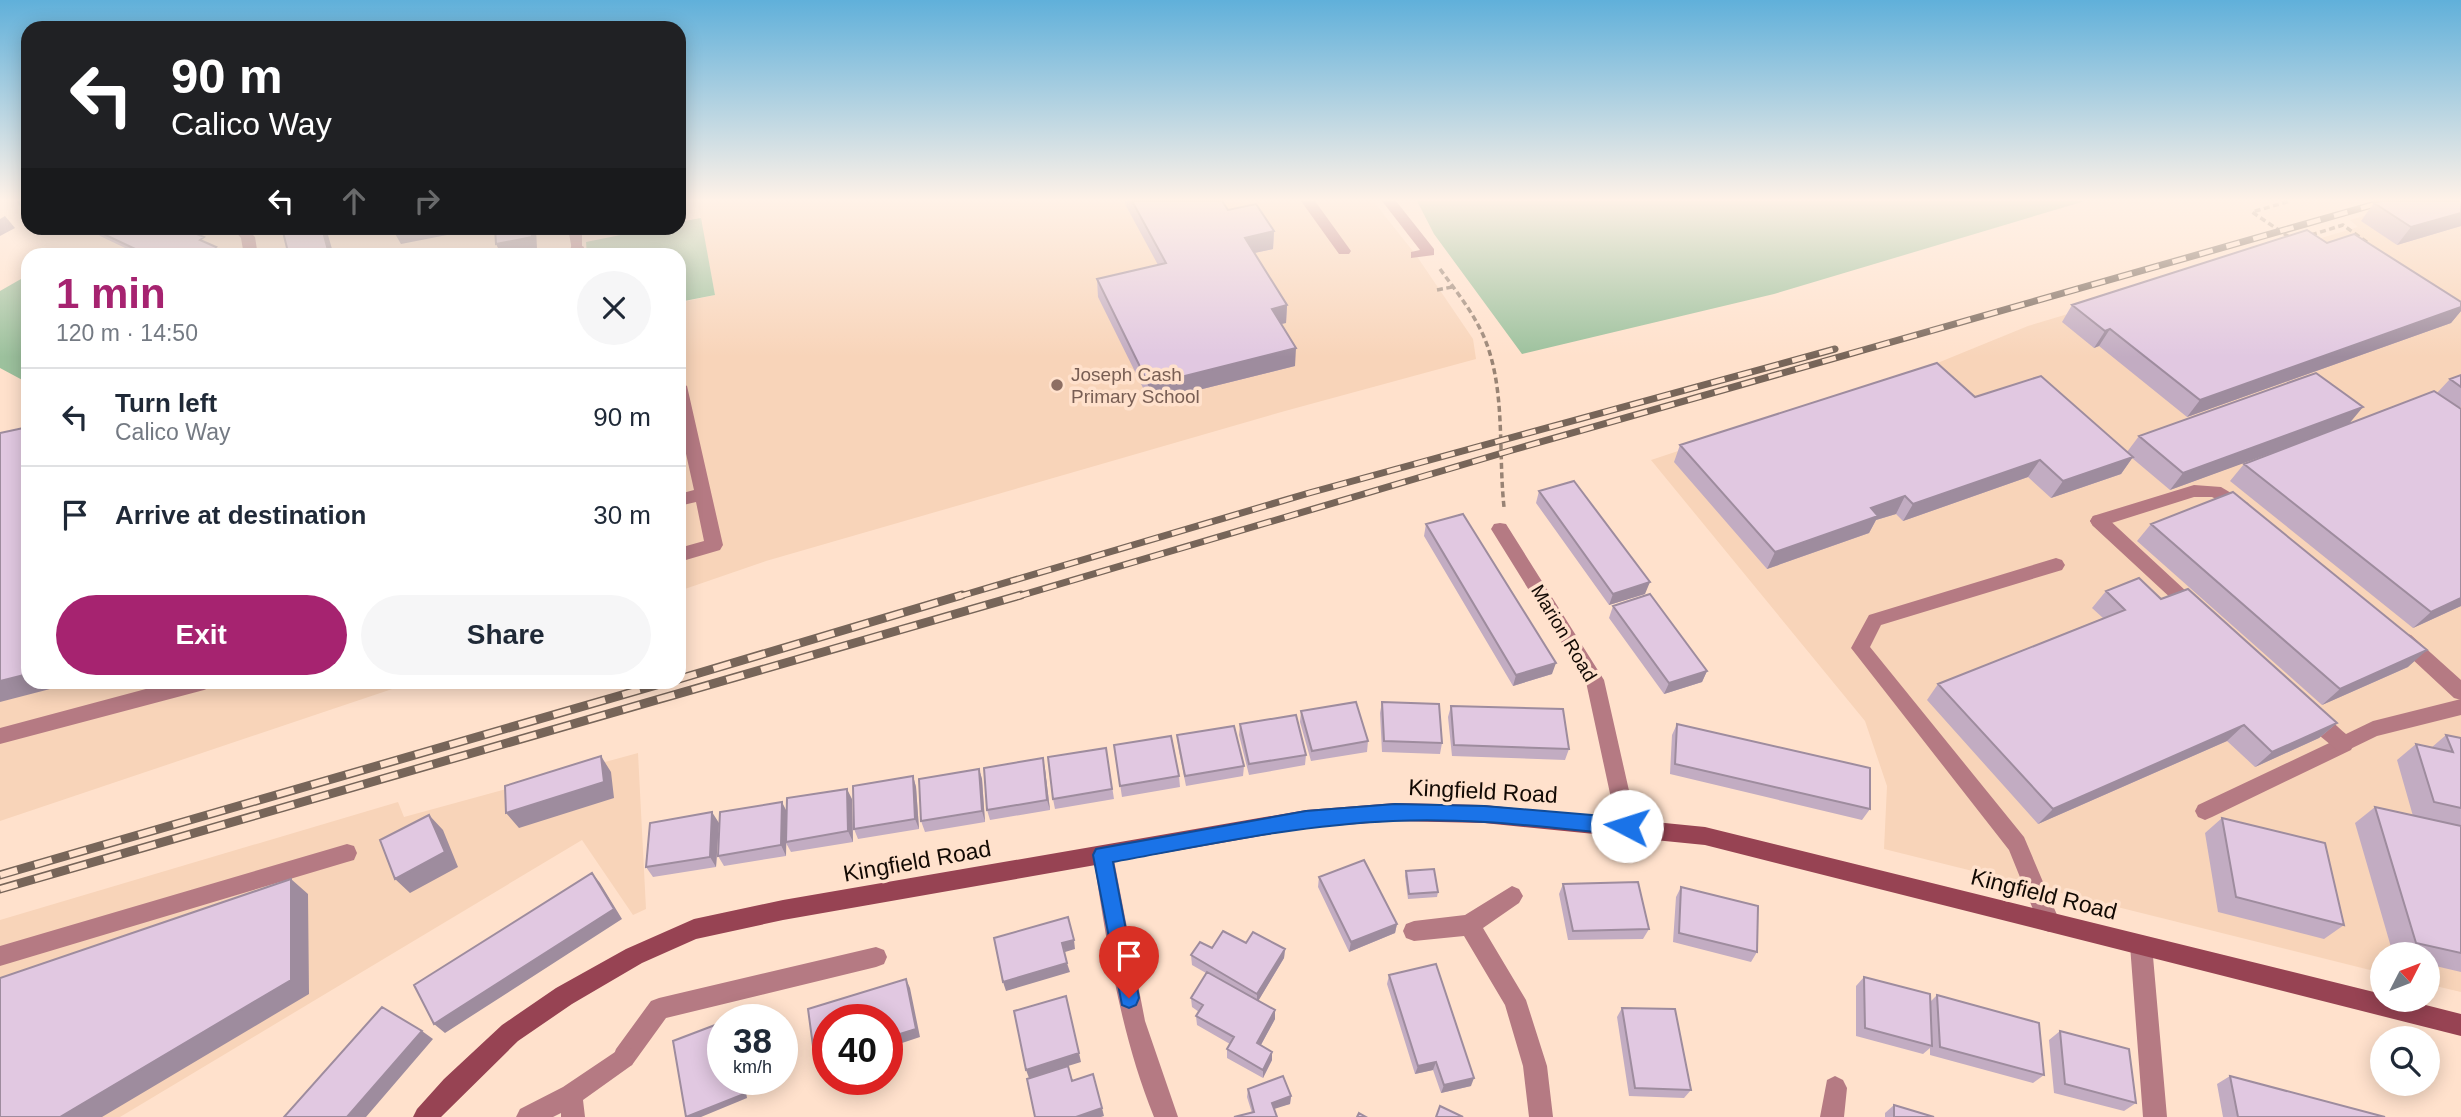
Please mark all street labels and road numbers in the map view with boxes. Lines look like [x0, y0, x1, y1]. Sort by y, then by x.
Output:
street label: Marion Road [1527, 581, 1601, 685]
street label: Kingfield Road [1408, 774, 1558, 808]
street label: Kingfield Road [841, 835, 993, 887]
street label: Kingfield Road [1968, 863, 2120, 925]

